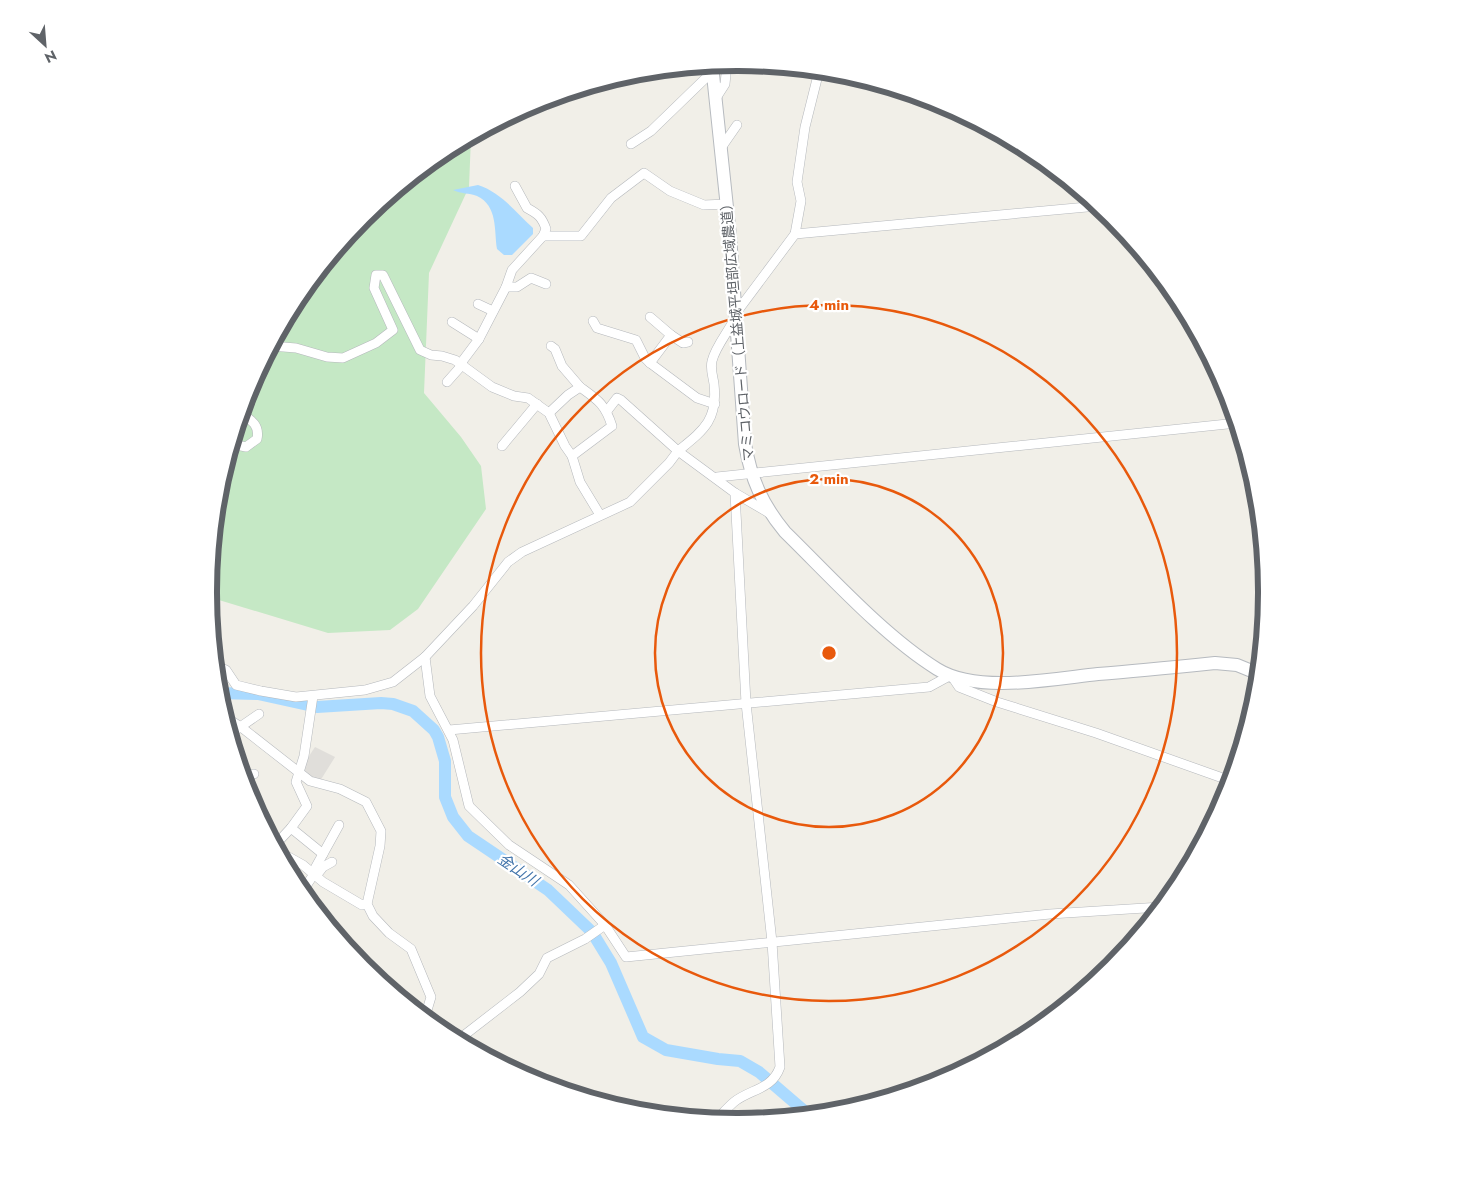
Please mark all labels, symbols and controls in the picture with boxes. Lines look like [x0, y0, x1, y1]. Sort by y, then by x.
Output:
north arrow [20, 20, 70, 70]
text: N [41, 45, 60, 68]
street label: マミコウロード（上益城平坦部広域農道） [715, 196, 759, 462]
text: 4 min [809, 294, 849, 316]
text: 2 min [809, 468, 849, 490]
centre of rings [820, 644, 838, 662]
water label: 金山川 [493, 848, 544, 893]

